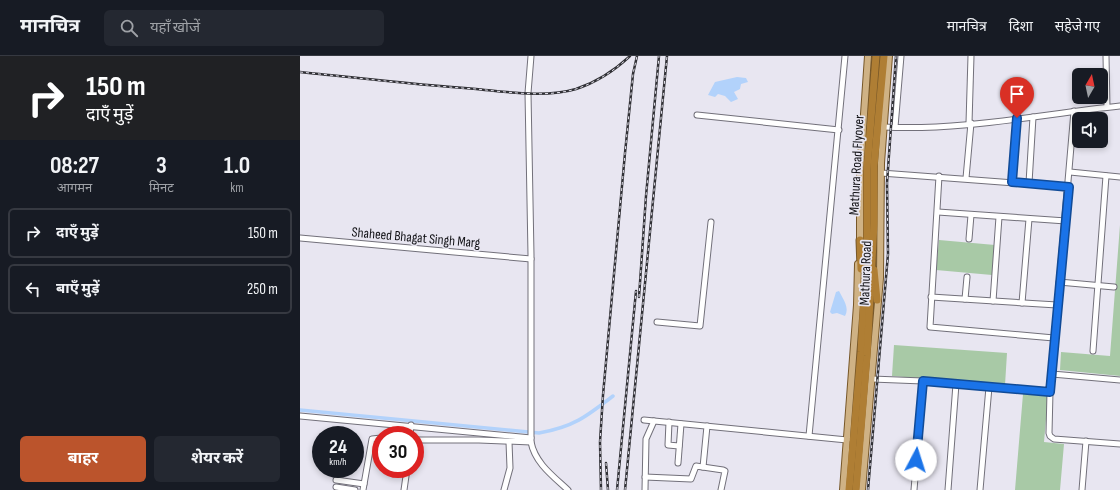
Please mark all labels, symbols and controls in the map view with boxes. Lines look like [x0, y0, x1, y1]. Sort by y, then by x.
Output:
search box [104, 10, 384, 46]
text: मानचित्र [20, 15, 80, 38]
icon: search [118, 17, 140, 39]
text: यहाँ खोजें [150, 18, 200, 37]
text: मानचित्र [947, 18, 987, 35]
text: दिशा [1009, 18, 1033, 35]
text: सहेजे गए [1055, 18, 1100, 35]
north arrow [1072, 68, 1108, 104]
map controls [1072, 68, 1108, 148]
text: 150 m [86, 70, 146, 103]
icon: right [20, 72, 72, 124]
pin [1000, 77, 1034, 118]
icon: arrive [1006, 83, 1028, 105]
text: दाएँ मुड़ें [86, 104, 133, 125]
button: sound [1072, 112, 1108, 148]
street label: Mathura Road Flyover [845, 114, 868, 216]
text: 08:27 [50, 151, 99, 180]
text: 3 [156, 151, 167, 180]
text: 1.0 [224, 151, 250, 180]
text: आगमन [57, 180, 92, 196]
text: मिनट [149, 180, 174, 196]
text: km [230, 180, 244, 196]
icon: right [22, 222, 44, 244]
text: दाएँ मुड़ें [56, 223, 99, 242]
street label: Shaheed Bhagat Singh Marg [351, 223, 481, 252]
text: 150 m [248, 224, 278, 243]
street label: Mathura Road [856, 240, 875, 306]
icon: left [22, 278, 44, 300]
text: बाएँ मुड़ें [56, 279, 99, 298]
text: 250 m [247, 280, 278, 299]
speed limit sign: 30 [372, 426, 424, 478]
text: 24 [329, 435, 347, 459]
button: बाहर [20, 436, 146, 482]
button: शेयर करें [154, 436, 280, 482]
position arrow [895, 439, 937, 481]
text: km/h [329, 456, 347, 468]

